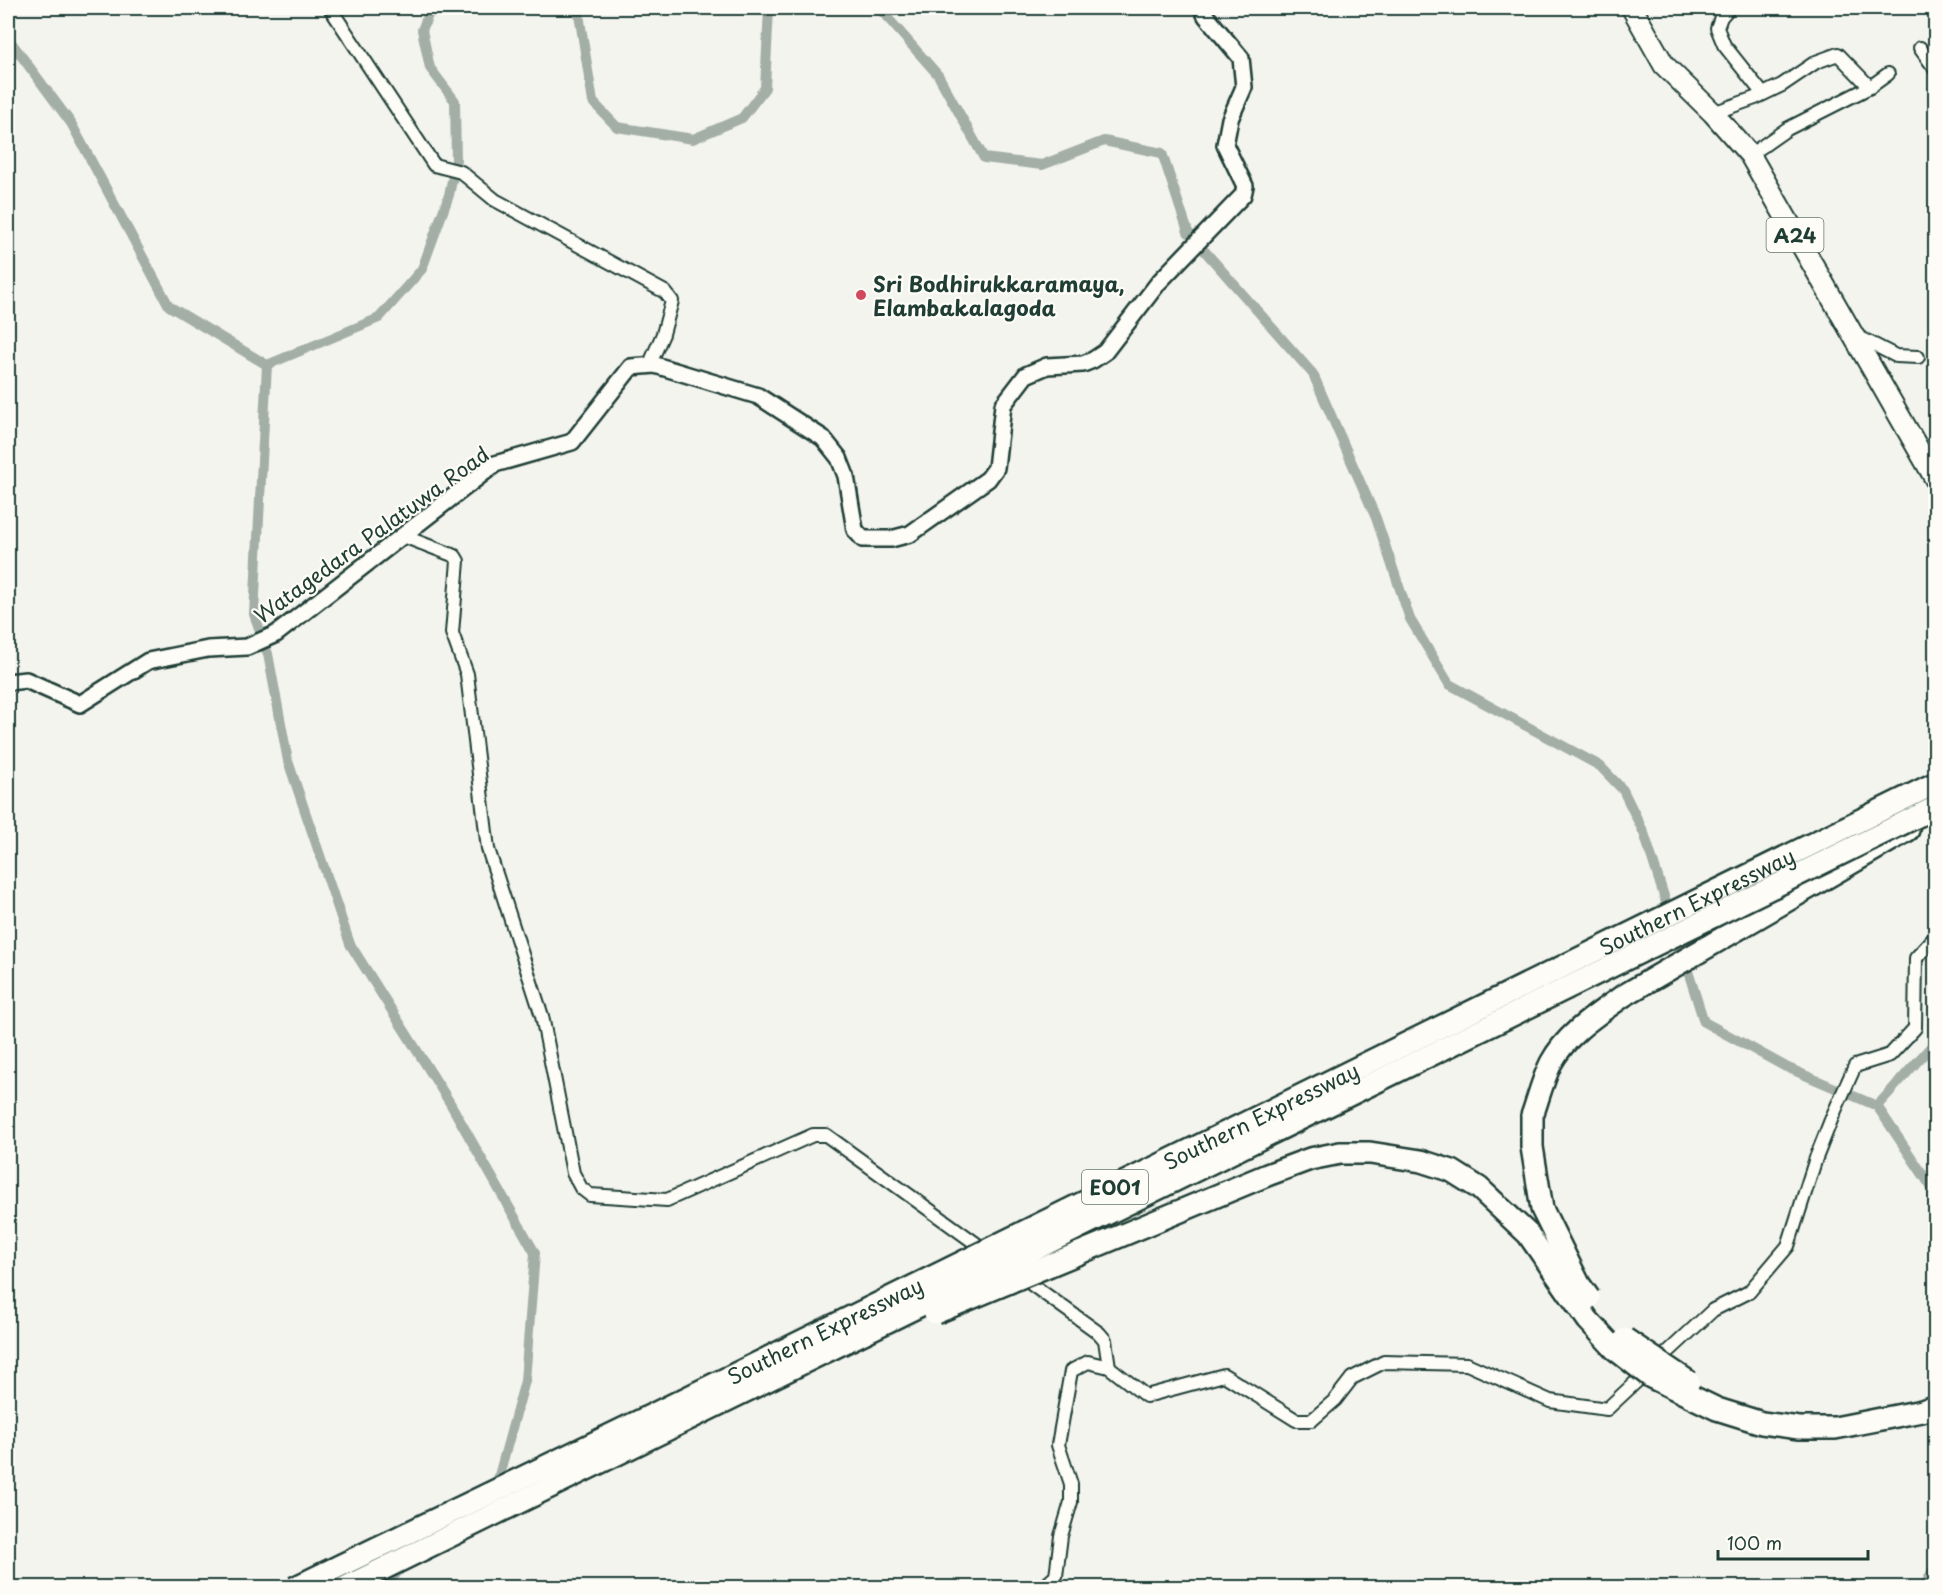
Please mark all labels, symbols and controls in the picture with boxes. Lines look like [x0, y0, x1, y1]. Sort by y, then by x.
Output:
road number: A24 [1766, 218, 1824, 252]
place label: Sri Bodhirukkaramaya, Elambakalagoda [873, 267, 1125, 323]
marker: Sri Bodhirukkaramaya, Elambakalagoda [854, 288, 868, 302]
street label: Watagedara Palatuwa Road [247, 438, 495, 630]
street label: Southern Expressway [1593, 839, 1800, 962]
street label: Southern Expressway [1157, 1054, 1364, 1177]
road number: E001 [1082, 1170, 1148, 1204]
street label: Southern Expressway [721, 1268, 928, 1392]
scale bar [1718, 1523, 1868, 1561]
text: 100 m [1727, 1529, 1782, 1556]

